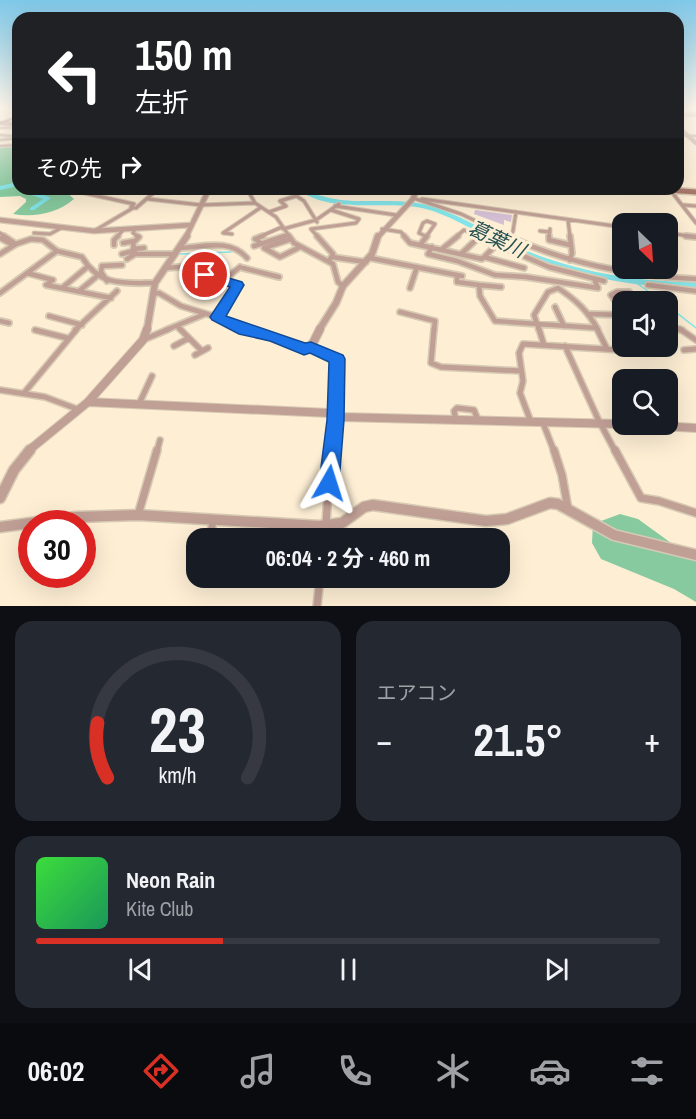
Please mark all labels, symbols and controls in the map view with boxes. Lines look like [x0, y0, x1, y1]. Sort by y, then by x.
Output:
text: 150 m [135, 27, 233, 83]
icon: left [36, 36, 114, 114]
text: 左折 [135, 84, 189, 120]
icon: right [114, 150, 147, 183]
text: その先 [36, 153, 102, 183]
north arrow [612, 213, 678, 279]
map controls [612, 213, 678, 435]
water label: 葛葉川 [464, 214, 532, 264]
pin [179, 249, 230, 300]
icon: arrive [188, 258, 221, 291]
button: sound [612, 291, 678, 357]
button: search [612, 369, 678, 435]
position arrow [297, 451, 361, 515]
speed limit sign: 30 [18, 510, 96, 588]
text: 06:04 · 2 分 · 460 m [266, 543, 430, 573]
text: エアコン [377, 679, 457, 706]
text: 23 [149, 687, 206, 771]
text: 21.5° [473, 709, 563, 770]
text: − [377, 718, 392, 762]
text: + [644, 718, 660, 762]
text: km/h [159, 761, 197, 790]
text: Neon Rain [126, 865, 215, 895]
text: Kite Club [126, 895, 193, 922]
icon: previous [124, 953, 157, 986]
icon: pause [332, 953, 365, 986]
icon: next [540, 953, 573, 986]
icon: directions [140, 1050, 182, 1092]
icon: music [237, 1050, 279, 1092]
icon: phone [334, 1050, 376, 1092]
icon: climate [432, 1050, 474, 1092]
icon: car [529, 1050, 571, 1092]
icon: filters [626, 1050, 668, 1092]
text: 06:02 [28, 1053, 84, 1089]

